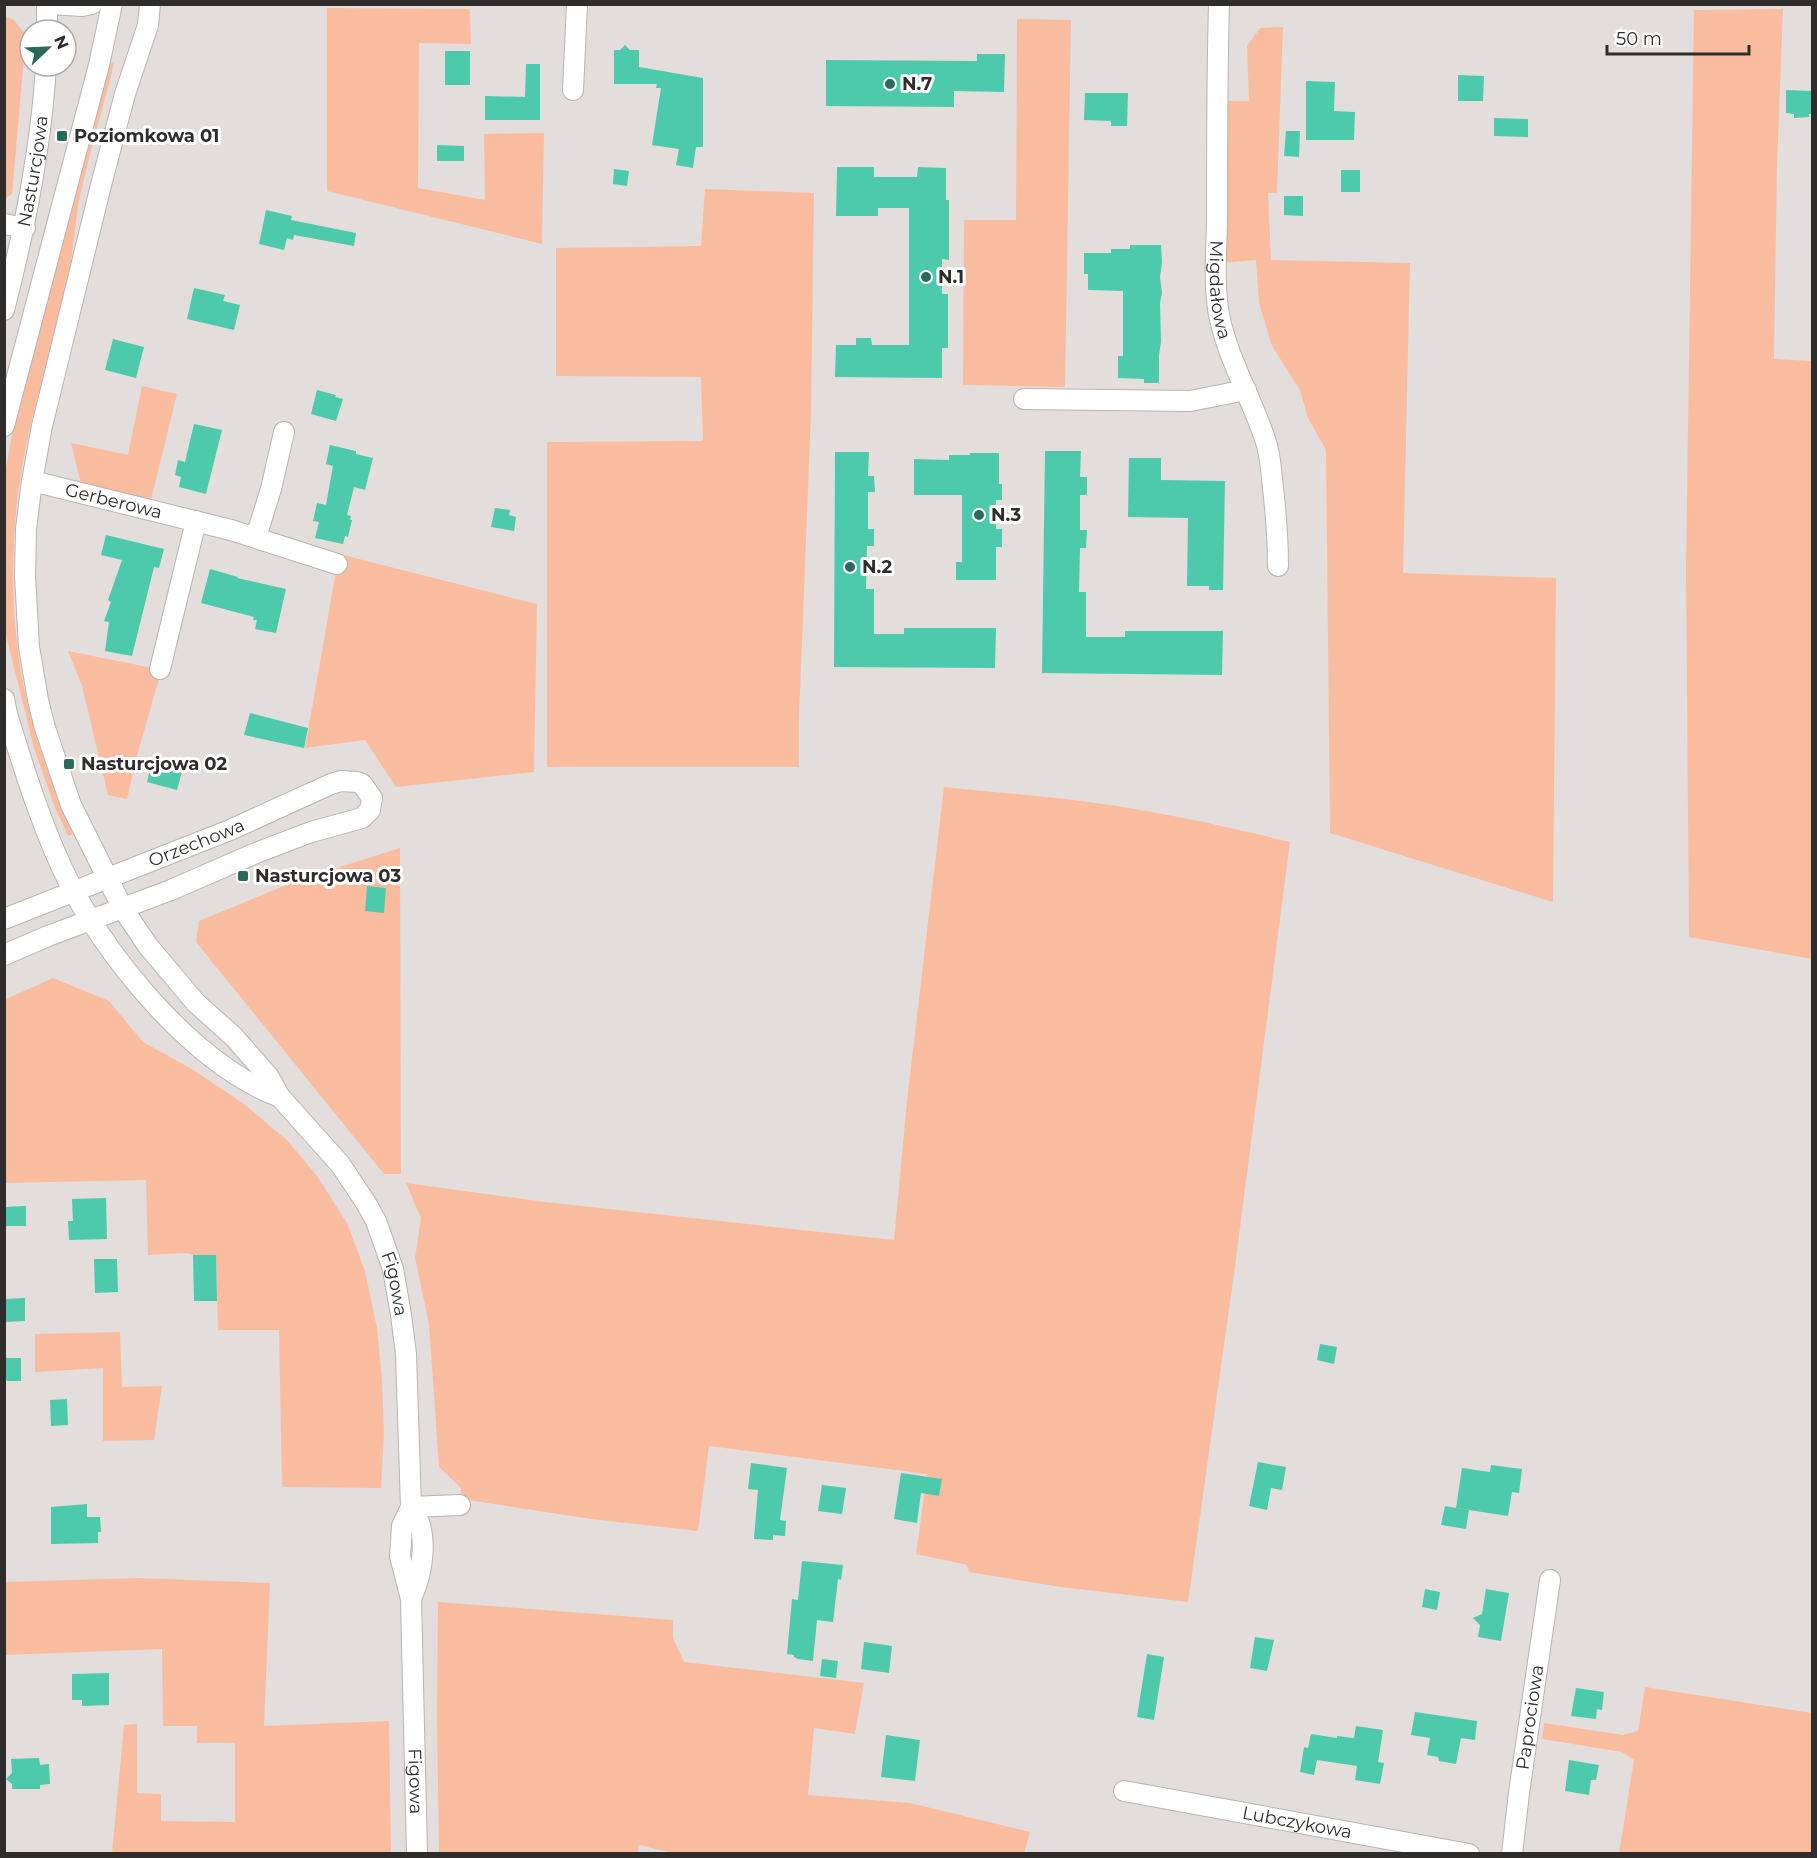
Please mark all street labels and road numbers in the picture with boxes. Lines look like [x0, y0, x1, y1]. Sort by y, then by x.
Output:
street label: Nasturcjowa [13, 114, 53, 229]
street label: Migdałowa [1205, 240, 1236, 342]
street label: Gerberowa [63, 479, 164, 524]
street label: Orzechowa [145, 814, 248, 872]
street label: Figowa [377, 1248, 412, 1318]
street label: Paprociowa [1512, 1663, 1549, 1771]
street label: Figowa [404, 1748, 427, 1814]
street label: Lubczykowa [1241, 1802, 1354, 1843]

